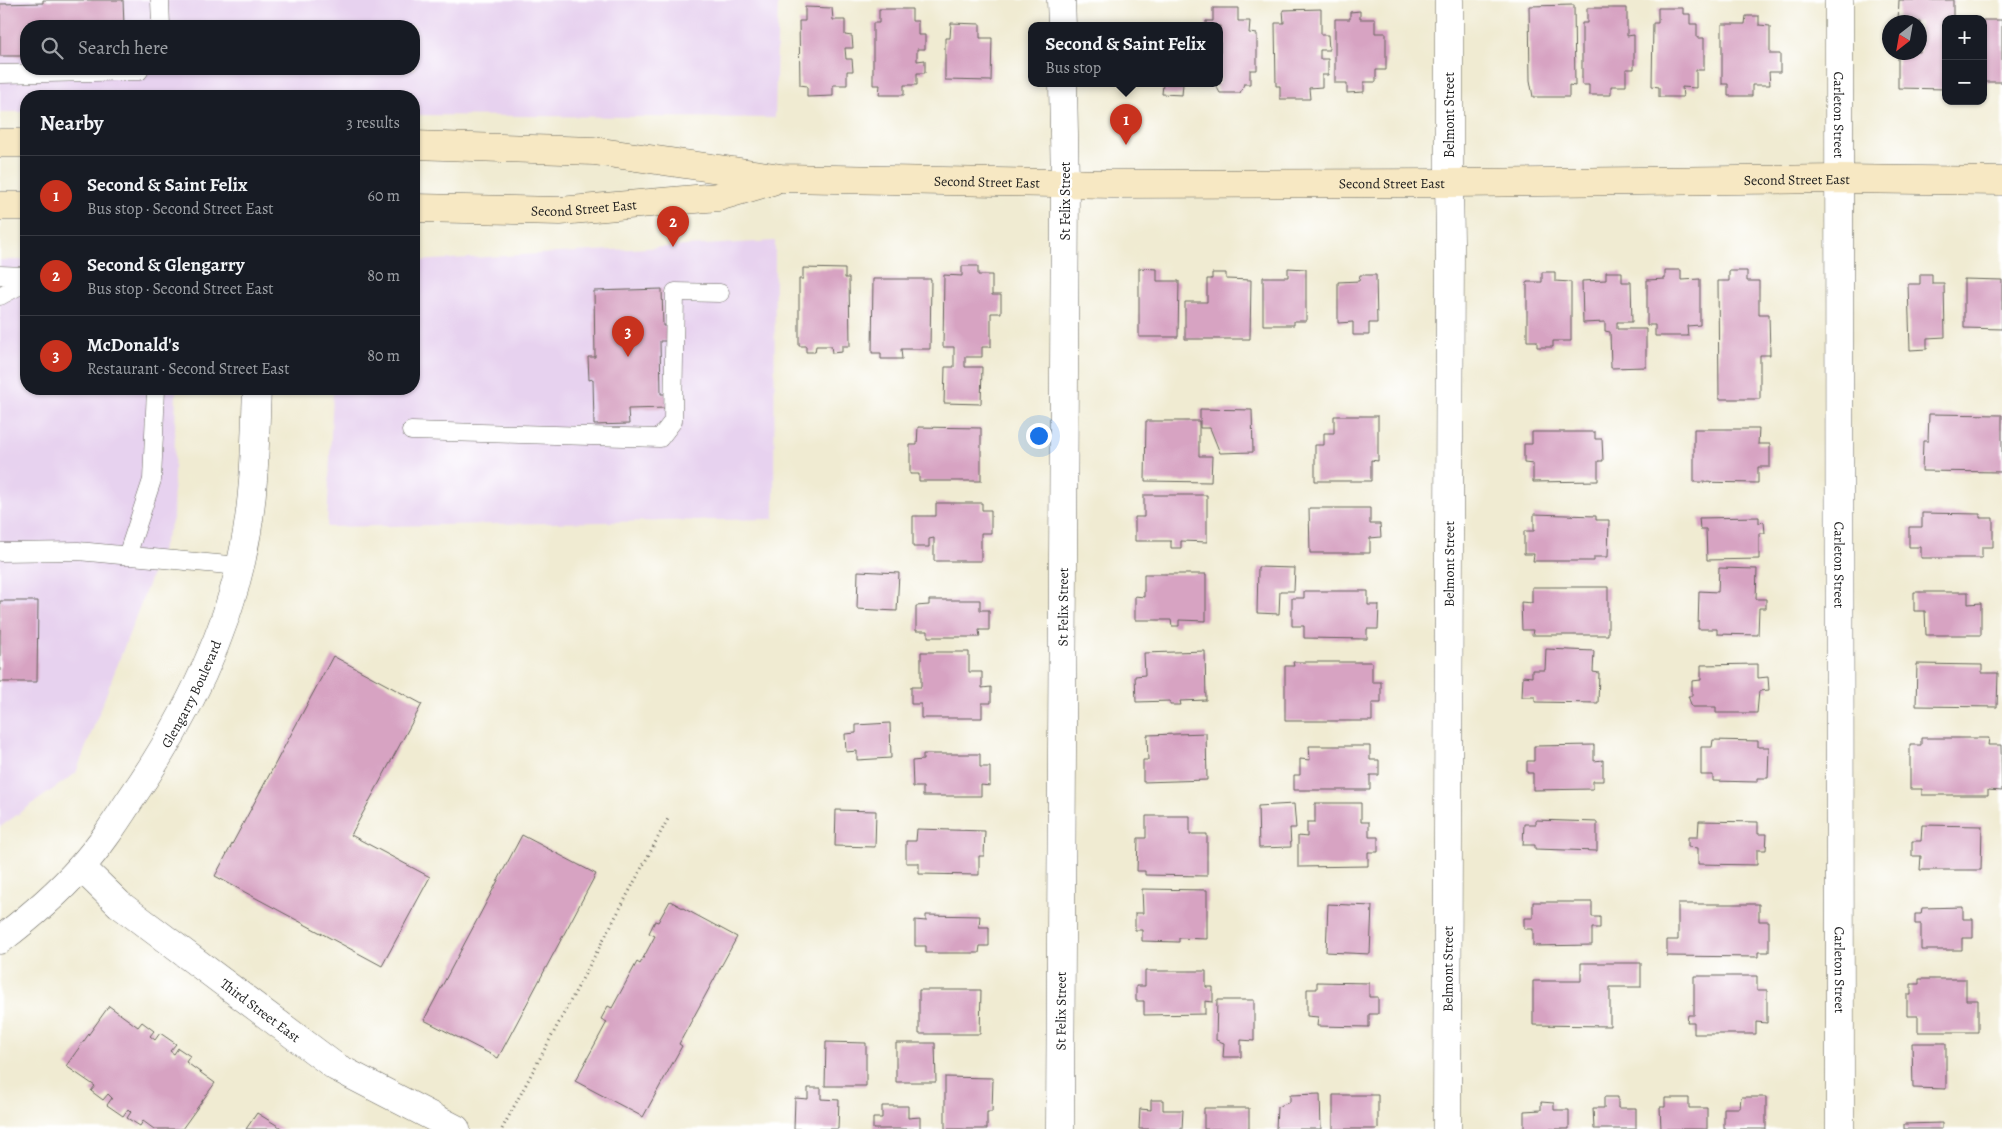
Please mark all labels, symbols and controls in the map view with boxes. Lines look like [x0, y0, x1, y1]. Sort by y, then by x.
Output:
north arrow [1882, 15, 1927, 60]
map controls [1942, 15, 1987, 105]
button: + [1942, 15, 1987, 60]
search box [20, 20, 420, 75]
popup [1028, 22, 1223, 87]
text: Second & Saint Felix [1045, 31, 1206, 57]
icon: search [38, 34, 66, 62]
text: Search here [78, 35, 168, 61]
text: Bus stop [1045, 57, 1101, 79]
button: − [1942, 60, 1987, 105]
street label: Belmont Street [1440, 72, 1459, 158]
street label: Carleton Street [1830, 72, 1849, 159]
pin: 1 [1110, 104, 1142, 145]
text: Nearby [40, 109, 103, 137]
text: 3 results [346, 112, 400, 134]
street label: St Felix Street [1056, 161, 1075, 240]
street label: Second Street East [1744, 169, 1850, 189]
street label: Second Street East [934, 171, 1041, 192]
text: Second & Saint Felix [87, 172, 247, 198]
street label: Second Street East [1339, 174, 1445, 193]
text: 1 [53, 185, 59, 207]
text: 60 m [368, 185, 400, 207]
street label: Second Street East [531, 195, 638, 221]
text: Bus stop · Second Street East [87, 198, 274, 220]
pin: 2 [657, 206, 689, 247]
text: Second & Glengarry [87, 252, 245, 278]
text: 2 [52, 265, 60, 287]
text: 80 m [367, 265, 400, 287]
text: Bus stop · Second Street East [87, 278, 274, 300]
pin: 3 [612, 316, 644, 357]
text: McDonald's [87, 332, 179, 358]
text: 3 [53, 345, 59, 367]
text: 80 m [367, 345, 400, 367]
text: Restaurant · Second Street East [87, 358, 289, 380]
your location [1026, 423, 1052, 449]
street label: Belmont Street [1439, 521, 1459, 607]
street label: Carleton Street [1830, 522, 1849, 609]
street label: St Felix Street [1053, 567, 1072, 647]
street label: Glengarry Boulevard [156, 637, 226, 751]
street label: Belmont Street [1438, 926, 1457, 1012]
street label: Carleton Street [1830, 927, 1849, 1014]
street label: St Felix Street [1051, 971, 1070, 1051]
street label: Third Street East [217, 974, 305, 1047]

